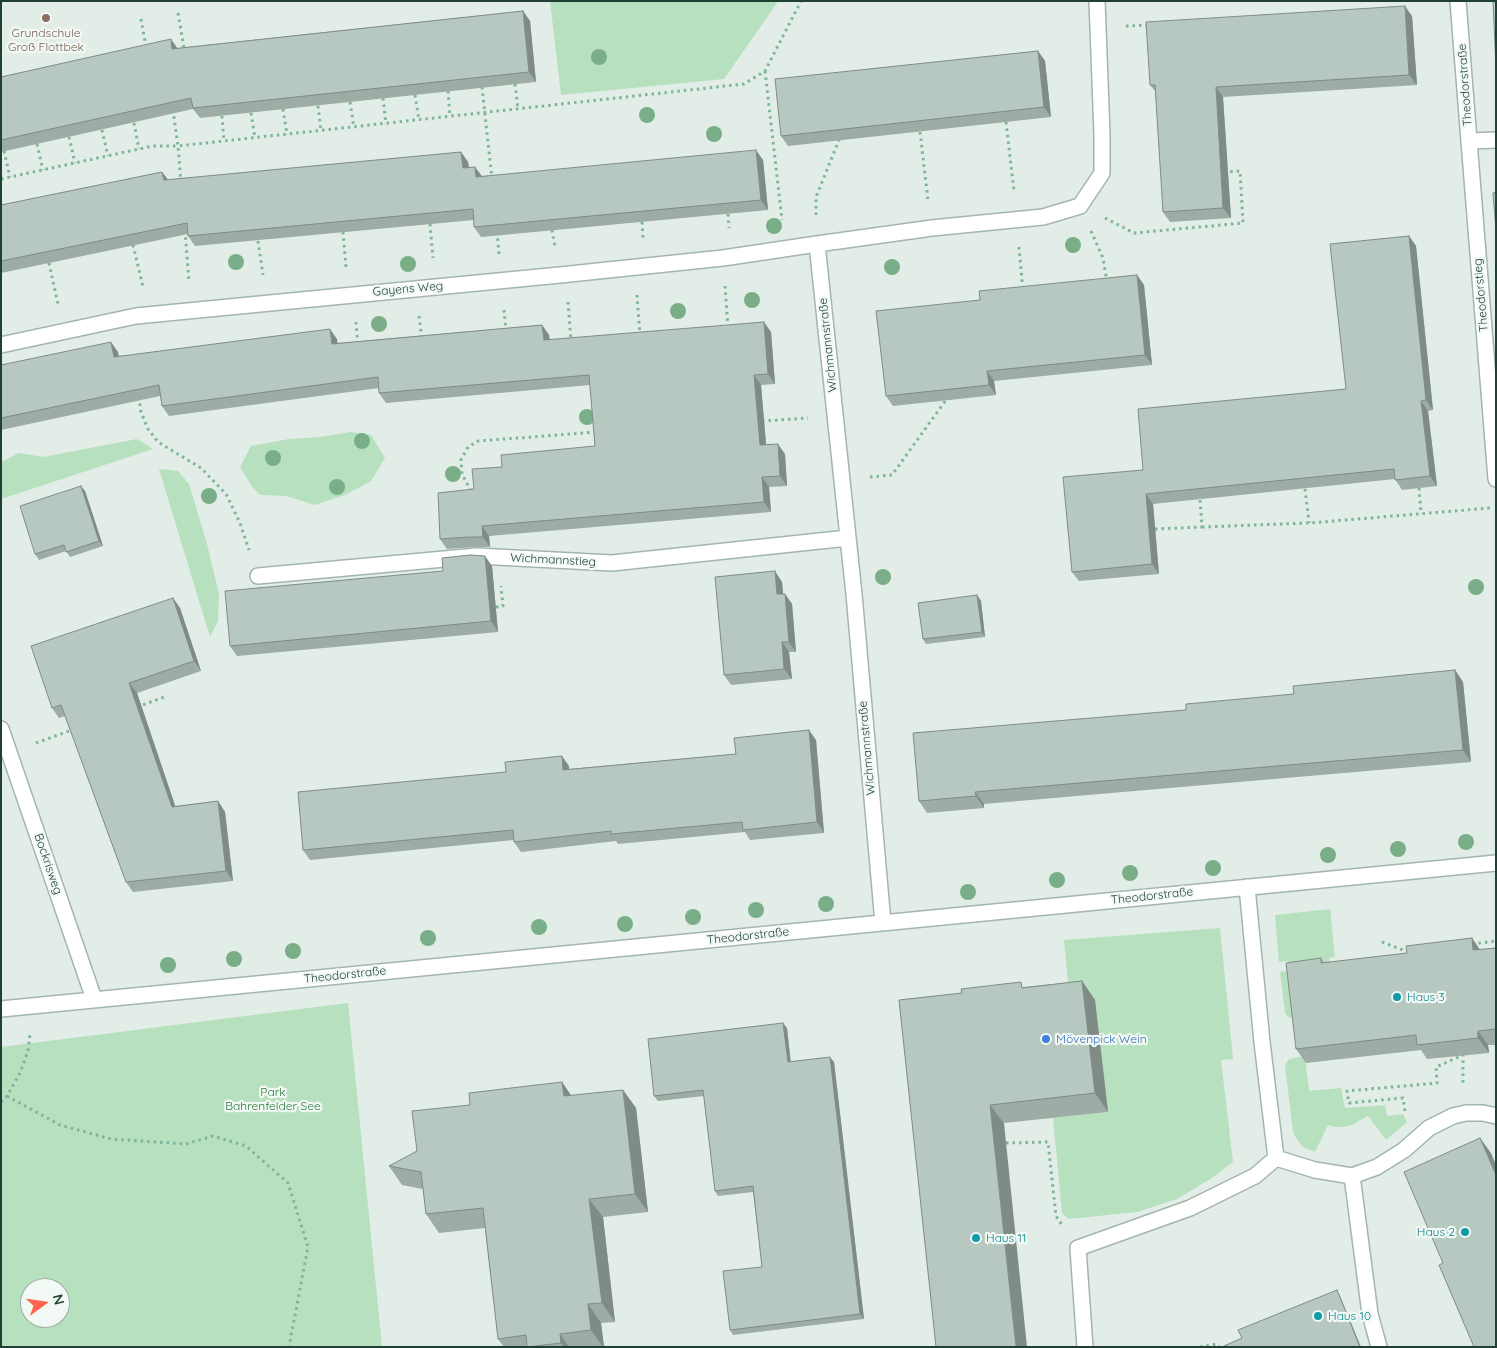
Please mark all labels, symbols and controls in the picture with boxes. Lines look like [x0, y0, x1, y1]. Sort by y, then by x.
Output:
marker: Grundschule Groß Flottbek [40, 12, 52, 24]
place label: Grundschule Groß Flottbek [8, 26, 84, 54]
street label: Theodorstraße [1455, 43, 1475, 127]
street label: Theodorstieg [1471, 258, 1491, 332]
street label: Gayens Weg [372, 279, 444, 299]
street label: Wichmannstraße [816, 297, 840, 393]
street label: Wichmannstieg [510, 551, 596, 569]
street label: Wichmannstraße [856, 700, 878, 796]
street label: Bockrisweg [31, 832, 65, 896]
street label: Theodorstraße [1110, 885, 1194, 907]
street label: Theodorstraße [706, 925, 790, 947]
street label: Theodorstraße [303, 964, 387, 986]
place label: Haus 3 [1407, 990, 1445, 1004]
marker: Haus 3 [1391, 991, 1403, 1003]
place label: Mövenpick Wein [1056, 1032, 1147, 1046]
marker: Mövenpick Wein [1040, 1033, 1052, 1045]
park label: Park Bahrenfelder See [225, 1085, 321, 1113]
place label: Haus 2 [1417, 1225, 1455, 1239]
marker: Haus 2 [1459, 1226, 1471, 1238]
place label: Haus 11 [986, 1231, 1026, 1245]
marker: Haus 11 [970, 1232, 982, 1244]
north arrow [20, 1278, 70, 1328]
text: N [49, 1292, 69, 1307]
place label: Haus 10 [1328, 1309, 1371, 1323]
marker: Haus 10 [1312, 1310, 1324, 1322]

